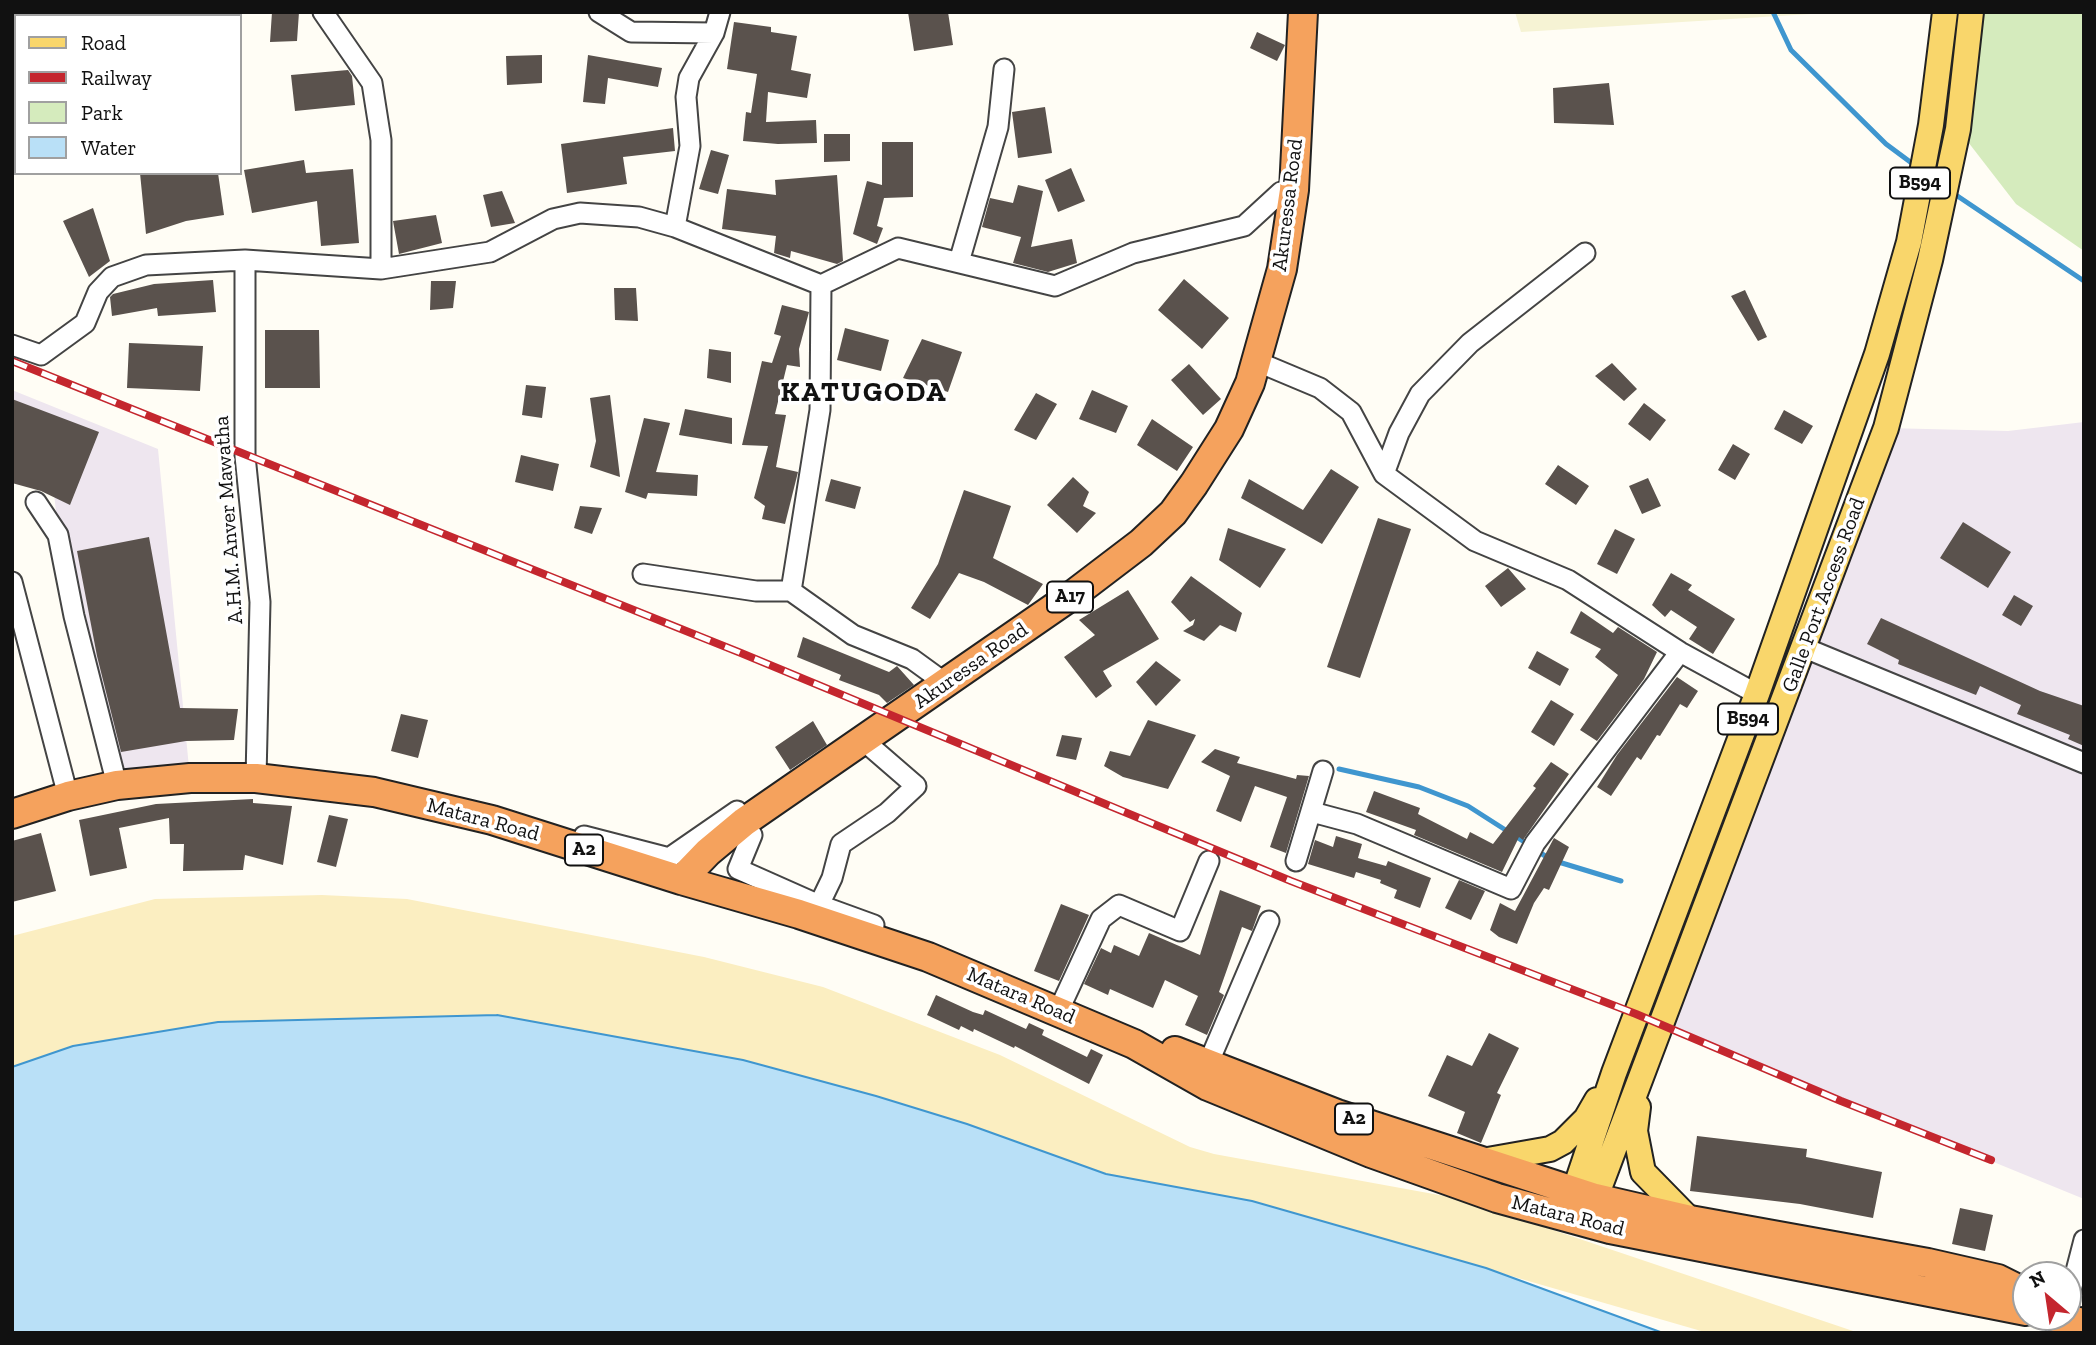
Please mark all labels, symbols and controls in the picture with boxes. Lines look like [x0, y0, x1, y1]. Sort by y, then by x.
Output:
legend [14, 14, 242, 175]
text: Road [81, 30, 126, 55]
text: Railway [81, 65, 152, 90]
text: Park [81, 100, 123, 125]
text: Water [81, 135, 136, 160]
street label: Akuressa Road [1267, 137, 1309, 273]
road number: B594 [1890, 168, 1950, 198]
district label: KATUGODA [781, 376, 947, 410]
street label: A.H.M. Anver Mawatha [209, 415, 249, 625]
street label: Galle Port Access Road [1777, 494, 1871, 696]
road number: A17 [1047, 582, 1093, 612]
street label: Akuressa Road [909, 617, 1033, 715]
road number: B594 [1718, 704, 1778, 734]
street label: Matara Road [424, 793, 542, 847]
road number: A2 [565, 834, 603, 866]
street label: Matara Road [963, 962, 1079, 1030]
road number: A2 [1335, 1104, 1373, 1134]
street label: Matara Road [1509, 1190, 1627, 1242]
north arrow [2012, 1261, 2082, 1331]
text: N [2026, 1265, 2049, 1293]

